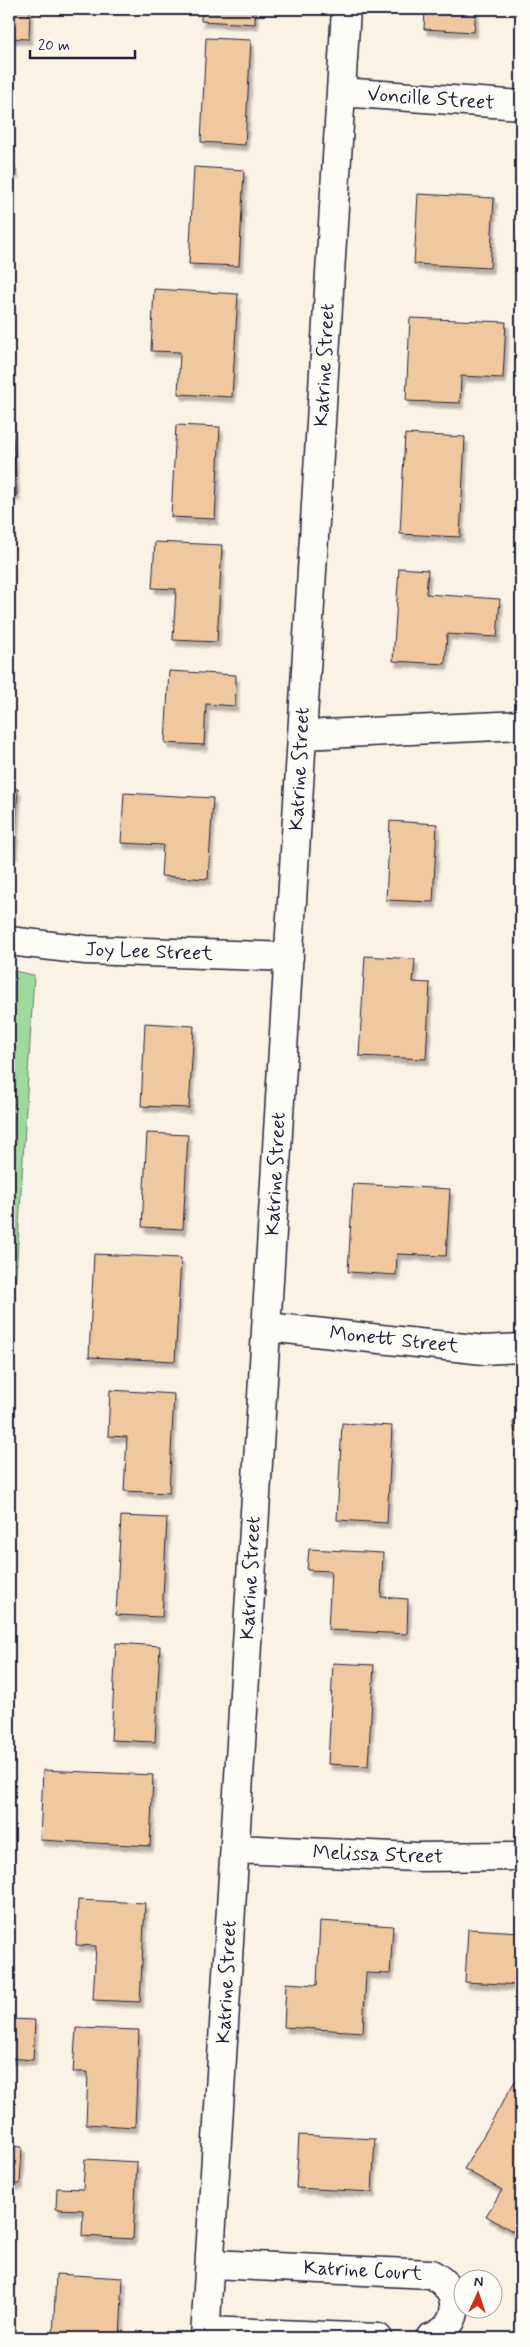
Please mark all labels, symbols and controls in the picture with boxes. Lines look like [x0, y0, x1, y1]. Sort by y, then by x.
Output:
scale bar [30, 28, 135, 60]
text: 20 m [38, 36, 70, 56]
street label: Voncille Street [366, 81, 496, 117]
street label: Katrine Street [308, 302, 342, 428]
street label: Katrine Street [283, 706, 317, 832]
street label: Joy Lee Street [85, 936, 214, 968]
street label: Katrine Street [259, 1111, 293, 1237]
street label: Monett Street [328, 1320, 460, 1360]
street label: Katrine Street [234, 1515, 268, 1641]
street label: Melissa Street [312, 1839, 444, 1871]
street label: Katrine Street [210, 1919, 244, 2045]
street label: Katrine Court [303, 2254, 423, 2288]
north arrow [452, 2270, 502, 2320]
text: N [473, 2273, 484, 2291]

